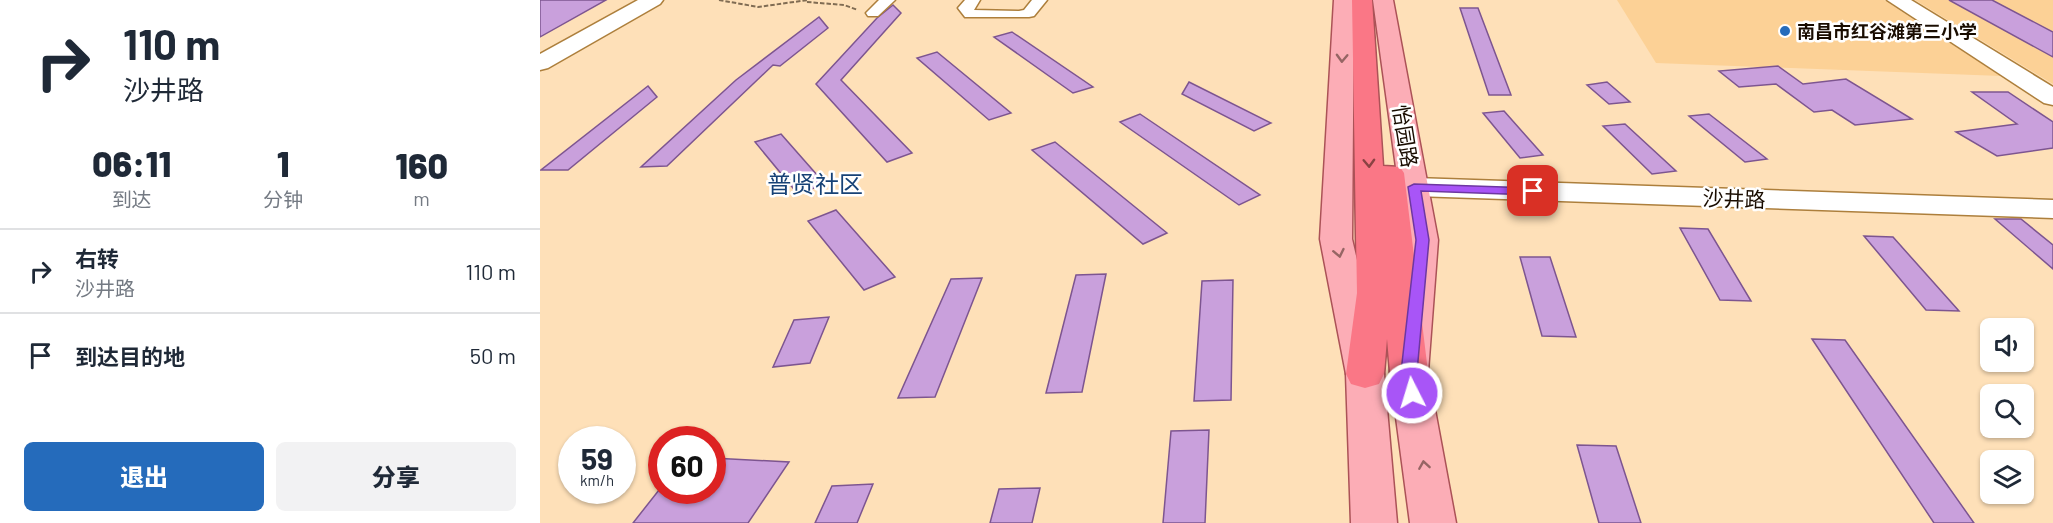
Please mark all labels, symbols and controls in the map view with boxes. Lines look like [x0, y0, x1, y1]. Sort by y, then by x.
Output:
text: 110 m [123, 18, 220, 68]
place label: 南昌市红谷滩第三小学 [1797, 20, 1977, 42]
icon: right [24, 24, 102, 102]
marker: 南昌市红谷滩第三小学 [1778, 24, 1792, 38]
one-way arrow [1336, 54, 1348, 63]
text: 沙井路 [123, 73, 204, 105]
street label: 怡园路 [1389, 103, 1423, 169]
text: 06:11 [92, 141, 171, 184]
text: 1 [277, 141, 290, 184]
text: 160 [395, 143, 448, 186]
one-way arrow [1362, 159, 1375, 168]
pin [1507, 165, 1558, 216]
district label: 普贤社区 [767, 169, 863, 198]
icon: arrive [1516, 174, 1549, 207]
street label: 沙井路 [1702, 184, 1766, 212]
text: m [413, 186, 430, 210]
text: 到达 [112, 187, 152, 211]
text: 分钟 [263, 187, 303, 211]
text: 右转 [75, 245, 119, 271]
one-way arrow [1332, 248, 1345, 258]
icon: right [24, 255, 57, 288]
text: 110 m [466, 258, 516, 284]
text: 沙井路 [75, 276, 135, 300]
map controls [1980, 318, 2034, 504]
button: sound [1980, 318, 2034, 372]
icon: arrive [24, 339, 57, 372]
text: 50 m [470, 342, 516, 368]
text: 到达目的地 [75, 343, 185, 369]
position arrow [1380, 361, 1444, 425]
button: search [1980, 384, 2034, 438]
speed limit sign: 60 [648, 426, 726, 504]
text: 59 [581, 440, 613, 476]
button: 退出 [24, 442, 264, 511]
button: 分享 [276, 442, 516, 511]
button: layers [1980, 450, 2034, 504]
one-way arrow [1418, 461, 1430, 470]
text: km/h [580, 471, 614, 489]

